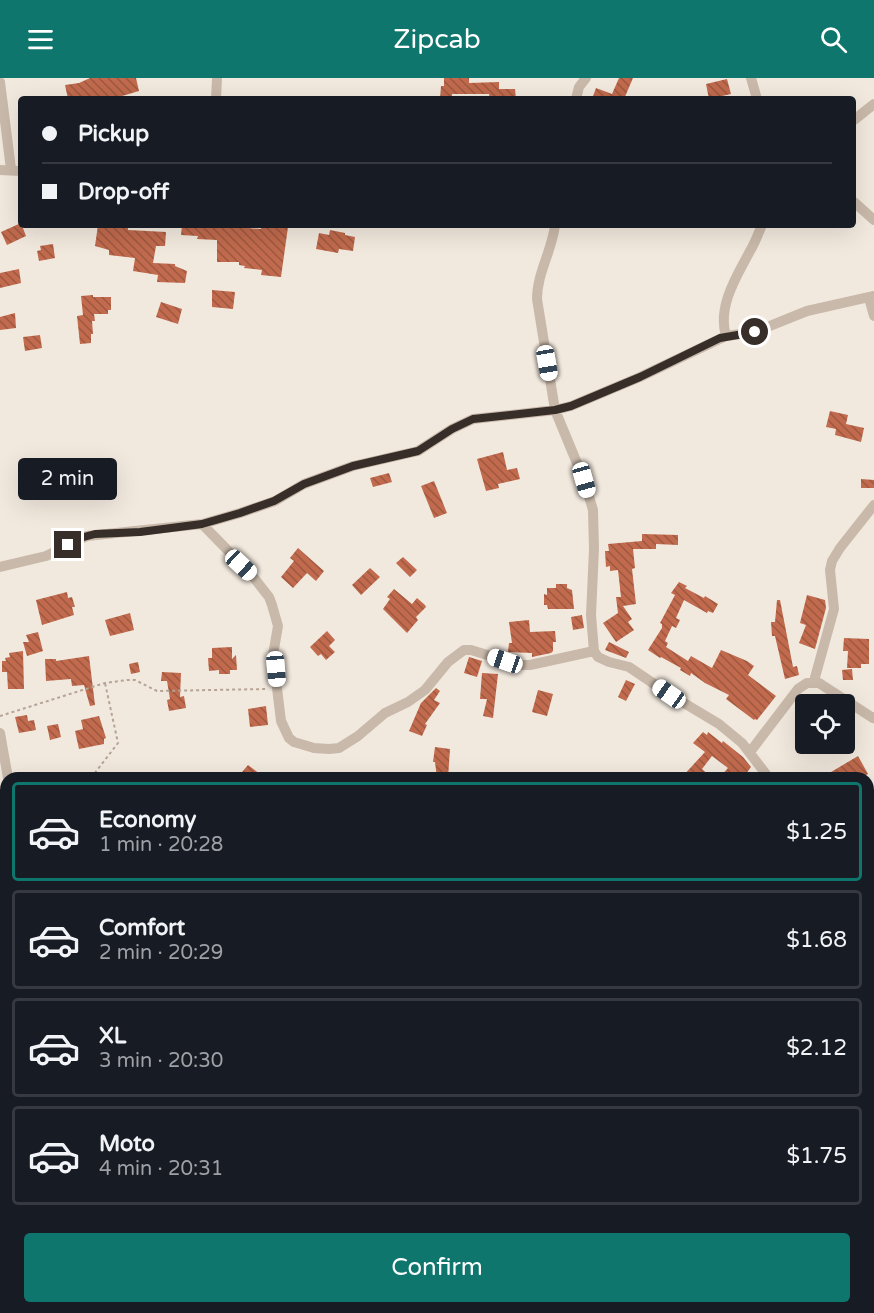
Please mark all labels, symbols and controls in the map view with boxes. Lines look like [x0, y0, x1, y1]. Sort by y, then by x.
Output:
icon: menu [24, 23, 57, 56]
text: Zipcab [393, 23, 481, 56]
icon: search [817, 23, 850, 56]
text: Pickup [78, 121, 149, 147]
text: Drop-off [78, 179, 169, 205]
route start [741, 318, 768, 345]
car [535, 344, 559, 382]
callout: 2 min [19, 458, 118, 500]
car [570, 460, 598, 500]
text: 2 min [41, 467, 94, 491]
route end [54, 531, 81, 558]
car [222, 546, 260, 584]
car [485, 647, 525, 675]
car [265, 650, 287, 688]
car [649, 676, 689, 712]
map controls [795, 694, 855, 754]
button: locate [795, 694, 855, 754]
icon: car [27, 805, 81, 859]
text: Economy [99, 807, 196, 833]
text: $1.25 [786, 819, 847, 845]
text: 1 min · 20:28 [99, 833, 223, 857]
icon: car [27, 913, 81, 967]
text: Comfort [99, 915, 185, 941]
text: $1.68 [786, 927, 847, 953]
text: 2 min · 20:29 [99, 941, 223, 965]
icon: car [27, 1021, 81, 1075]
text: XL [99, 1023, 126, 1049]
text: $2.12 [786, 1035, 847, 1061]
text: 3 min · 20:30 [99, 1049, 223, 1073]
icon: car [27, 1129, 81, 1183]
text: Moto [99, 1131, 155, 1157]
text: $1.75 [786, 1143, 847, 1169]
text: 4 min · 20:31 [99, 1157, 223, 1181]
button: Confirm [24, 1233, 850, 1302]

